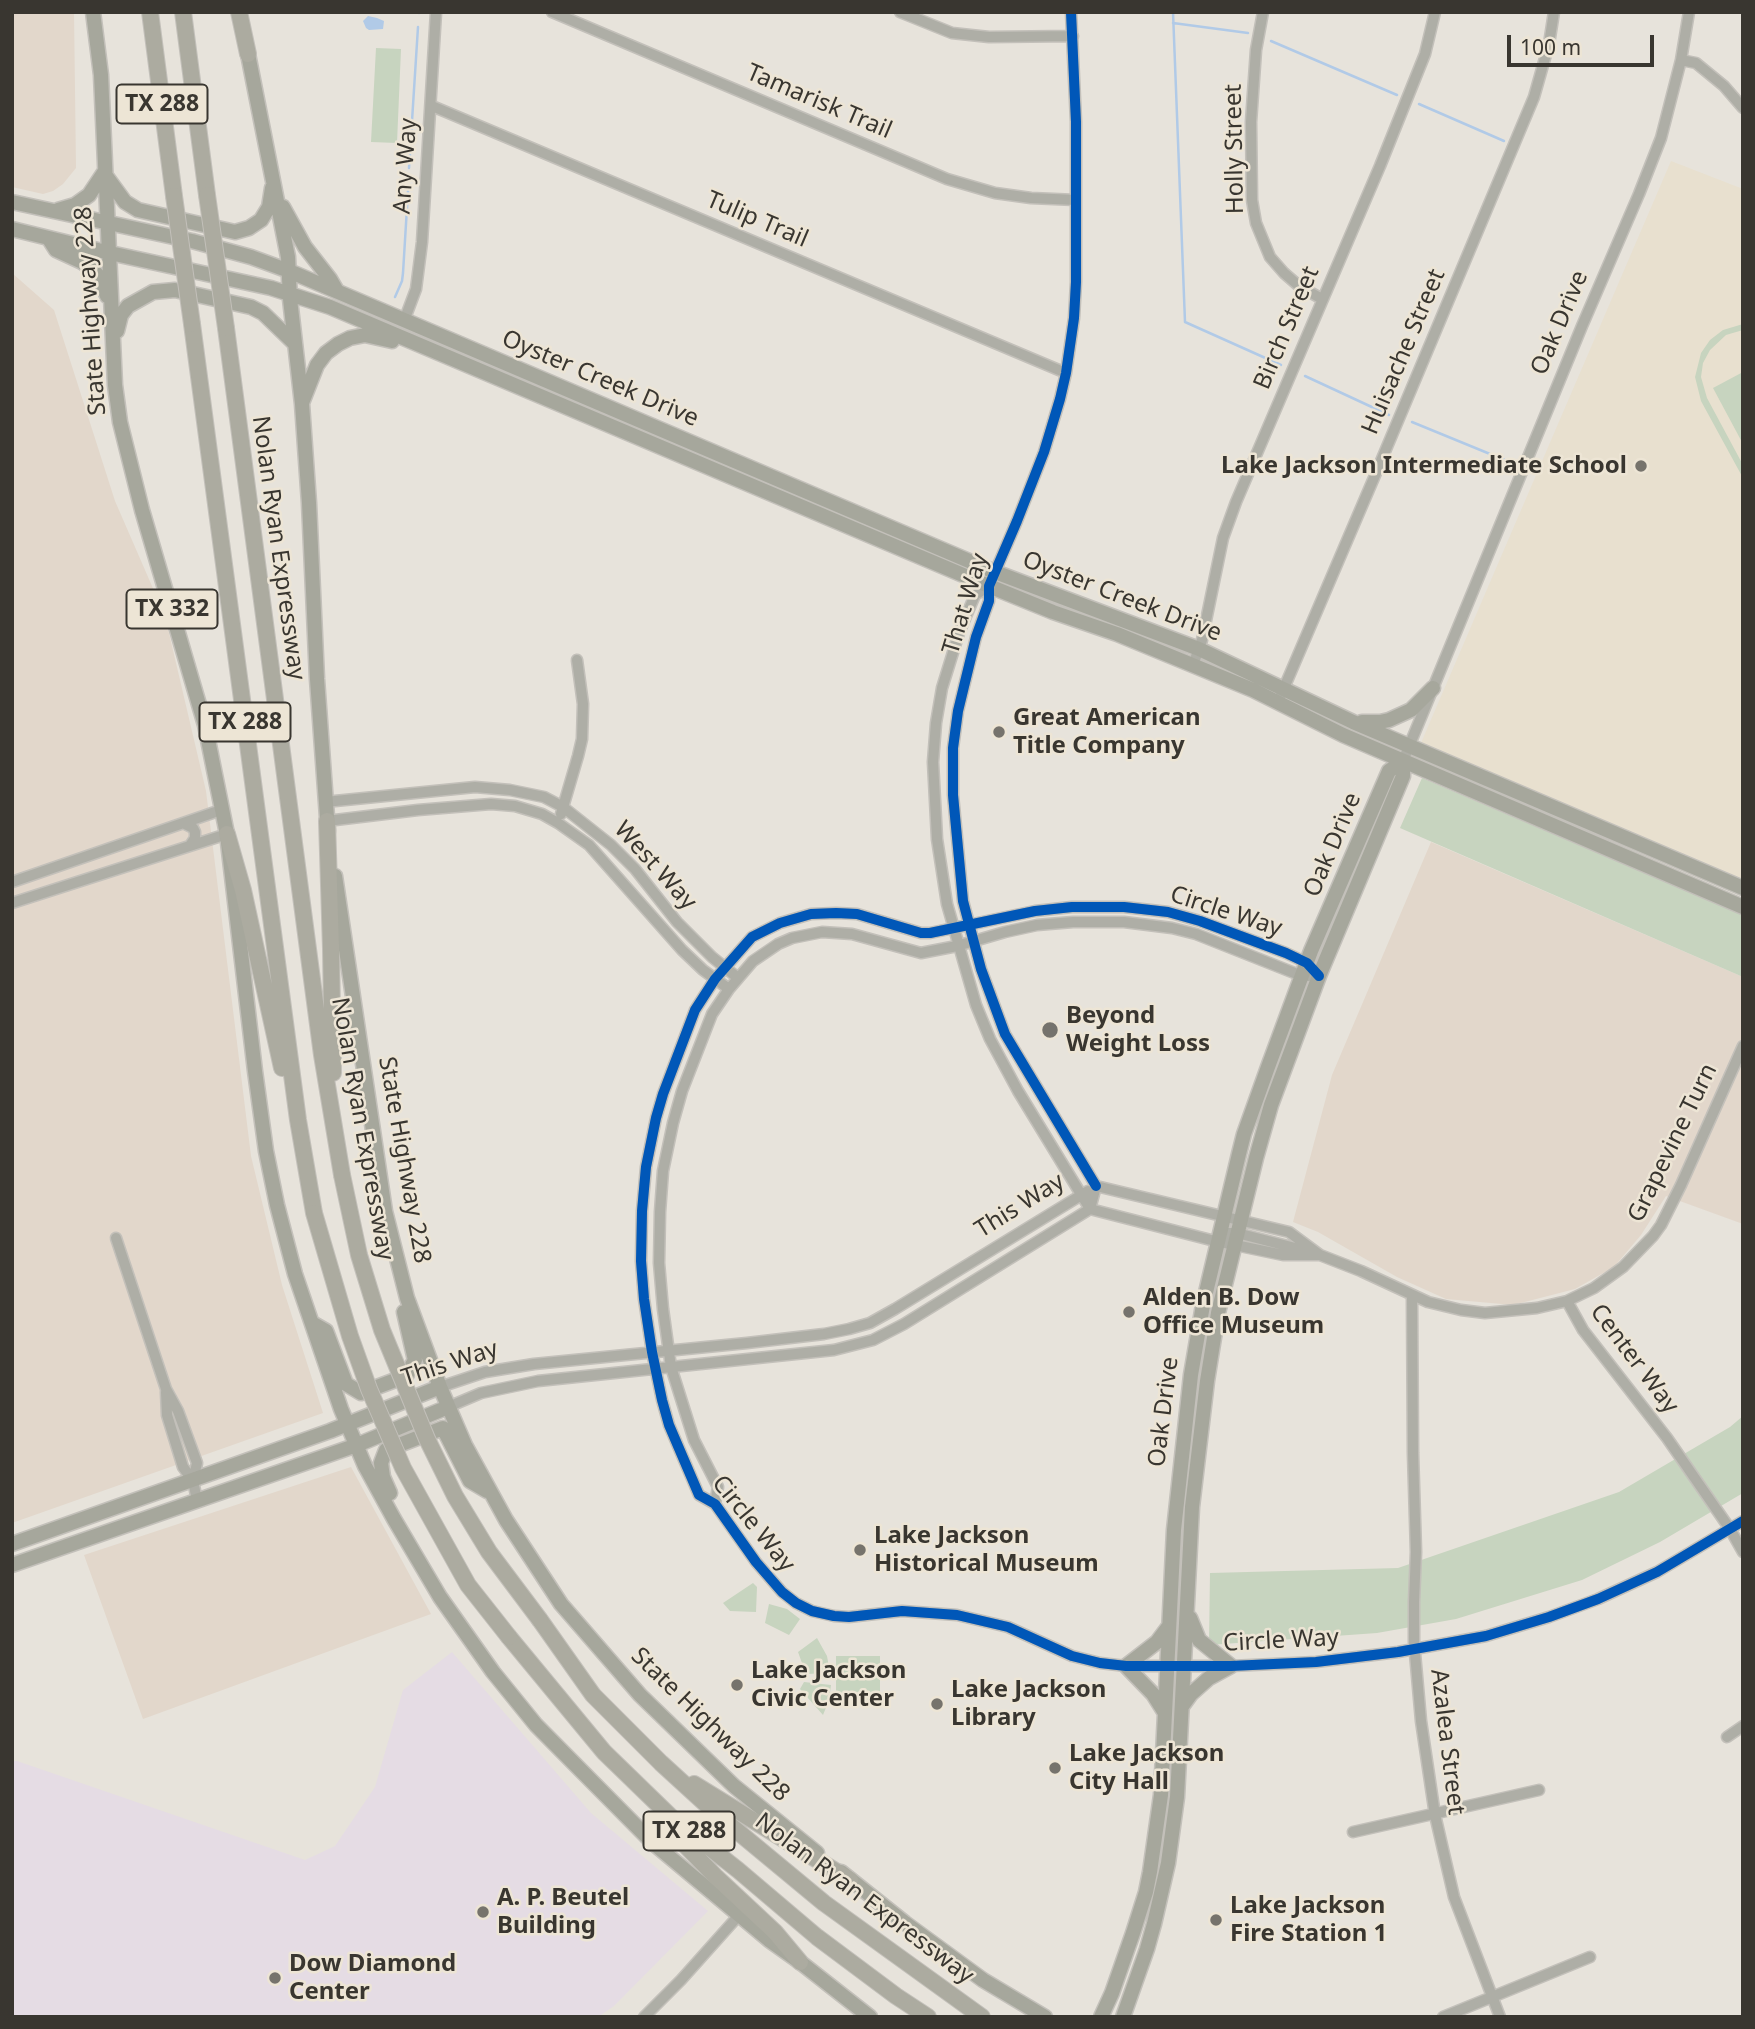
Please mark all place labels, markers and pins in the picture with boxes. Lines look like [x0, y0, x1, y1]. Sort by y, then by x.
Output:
place label: Lake Jackson Intermediate School [1221, 452, 1627, 480]
marker: Lake Jackson Intermediate School [1633, 458, 1649, 474]
place label: Great American Title Company [1013, 704, 1201, 760]
marker: Great American Title Company [991, 724, 1007, 740]
place label: Beyond Weight Loss [1066, 1002, 1210, 1058]
marker: Beyond Weight Loss [1040, 1020, 1060, 1040]
place label: Alden B. Dow Office Museum [1143, 1284, 1324, 1340]
marker: Alden B. Dow Office Museum [1121, 1304, 1137, 1320]
place label: Lake Jackson Historical Museum [874, 1522, 1099, 1578]
marker: Lake Jackson Historical Museum [852, 1542, 868, 1558]
place label: Lake Jackson Civic Center [751, 1657, 906, 1713]
place label: Lake Jackson Library [951, 1676, 1106, 1732]
marker: Lake Jackson Civic Center [729, 1677, 745, 1693]
marker: Lake Jackson Library [929, 1696, 945, 1712]
place label: Lake Jackson City Hall [1069, 1740, 1224, 1796]
marker: Lake Jackson City Hall [1047, 1760, 1063, 1776]
place label: A. P. Beutel Building [497, 1884, 629, 1940]
place label: Lake Jackson Fire Station 1 [1230, 1892, 1387, 1948]
marker: A. P. Beutel Building [475, 1904, 491, 1920]
marker: Lake Jackson Fire Station 1 [1208, 1912, 1224, 1928]
place label: Dow Diamond Center [289, 1950, 456, 2006]
marker: Dow Diamond Center [267, 1970, 283, 1986]

